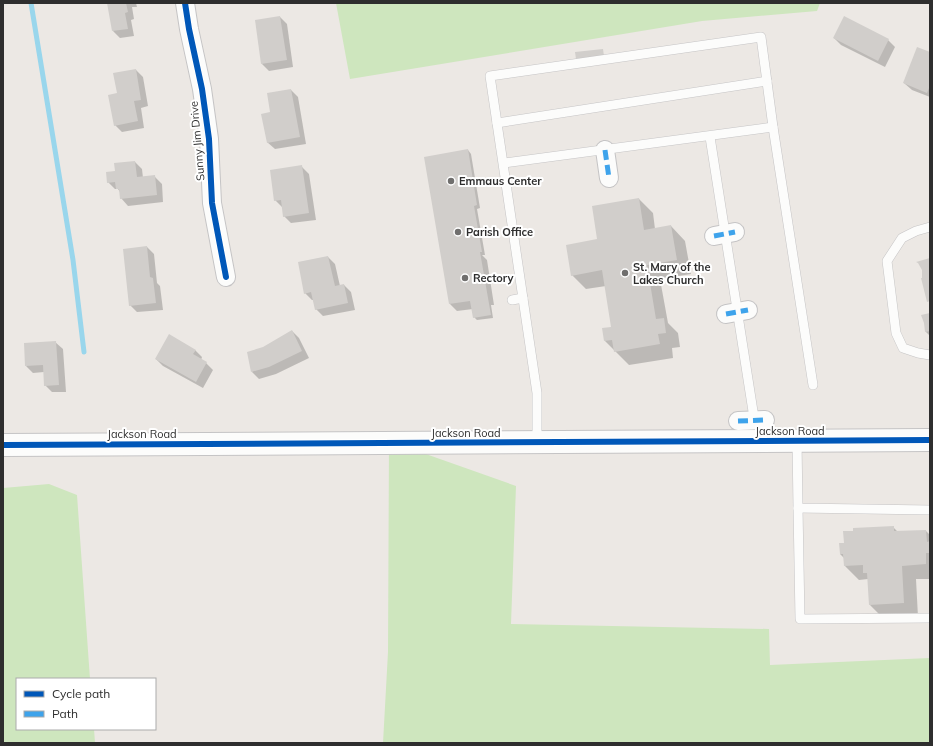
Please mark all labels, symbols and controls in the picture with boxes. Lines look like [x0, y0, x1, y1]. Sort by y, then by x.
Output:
street label: Sunny Jim Drive [187, 100, 207, 182]
place label: Emmaus Center [459, 174, 542, 188]
marker: Emmaus Center [446, 176, 456, 186]
place label: Parish Office [466, 225, 533, 239]
marker: Parish Office [453, 227, 463, 237]
place label: St. Mary of the Lakes Church [633, 260, 711, 287]
marker: St. Mary of the Lakes Church [620, 268, 630, 278]
place label: Rectory [473, 271, 513, 285]
marker: Rectory [460, 273, 470, 283]
street label: Jackson Road [755, 424, 825, 438]
street label: Jackson Road [431, 426, 501, 440]
street label: Jackson Road [107, 427, 177, 441]
legend [16, 678, 156, 730]
text: Cycle path [52, 686, 110, 701]
text: Path [52, 706, 78, 721]

